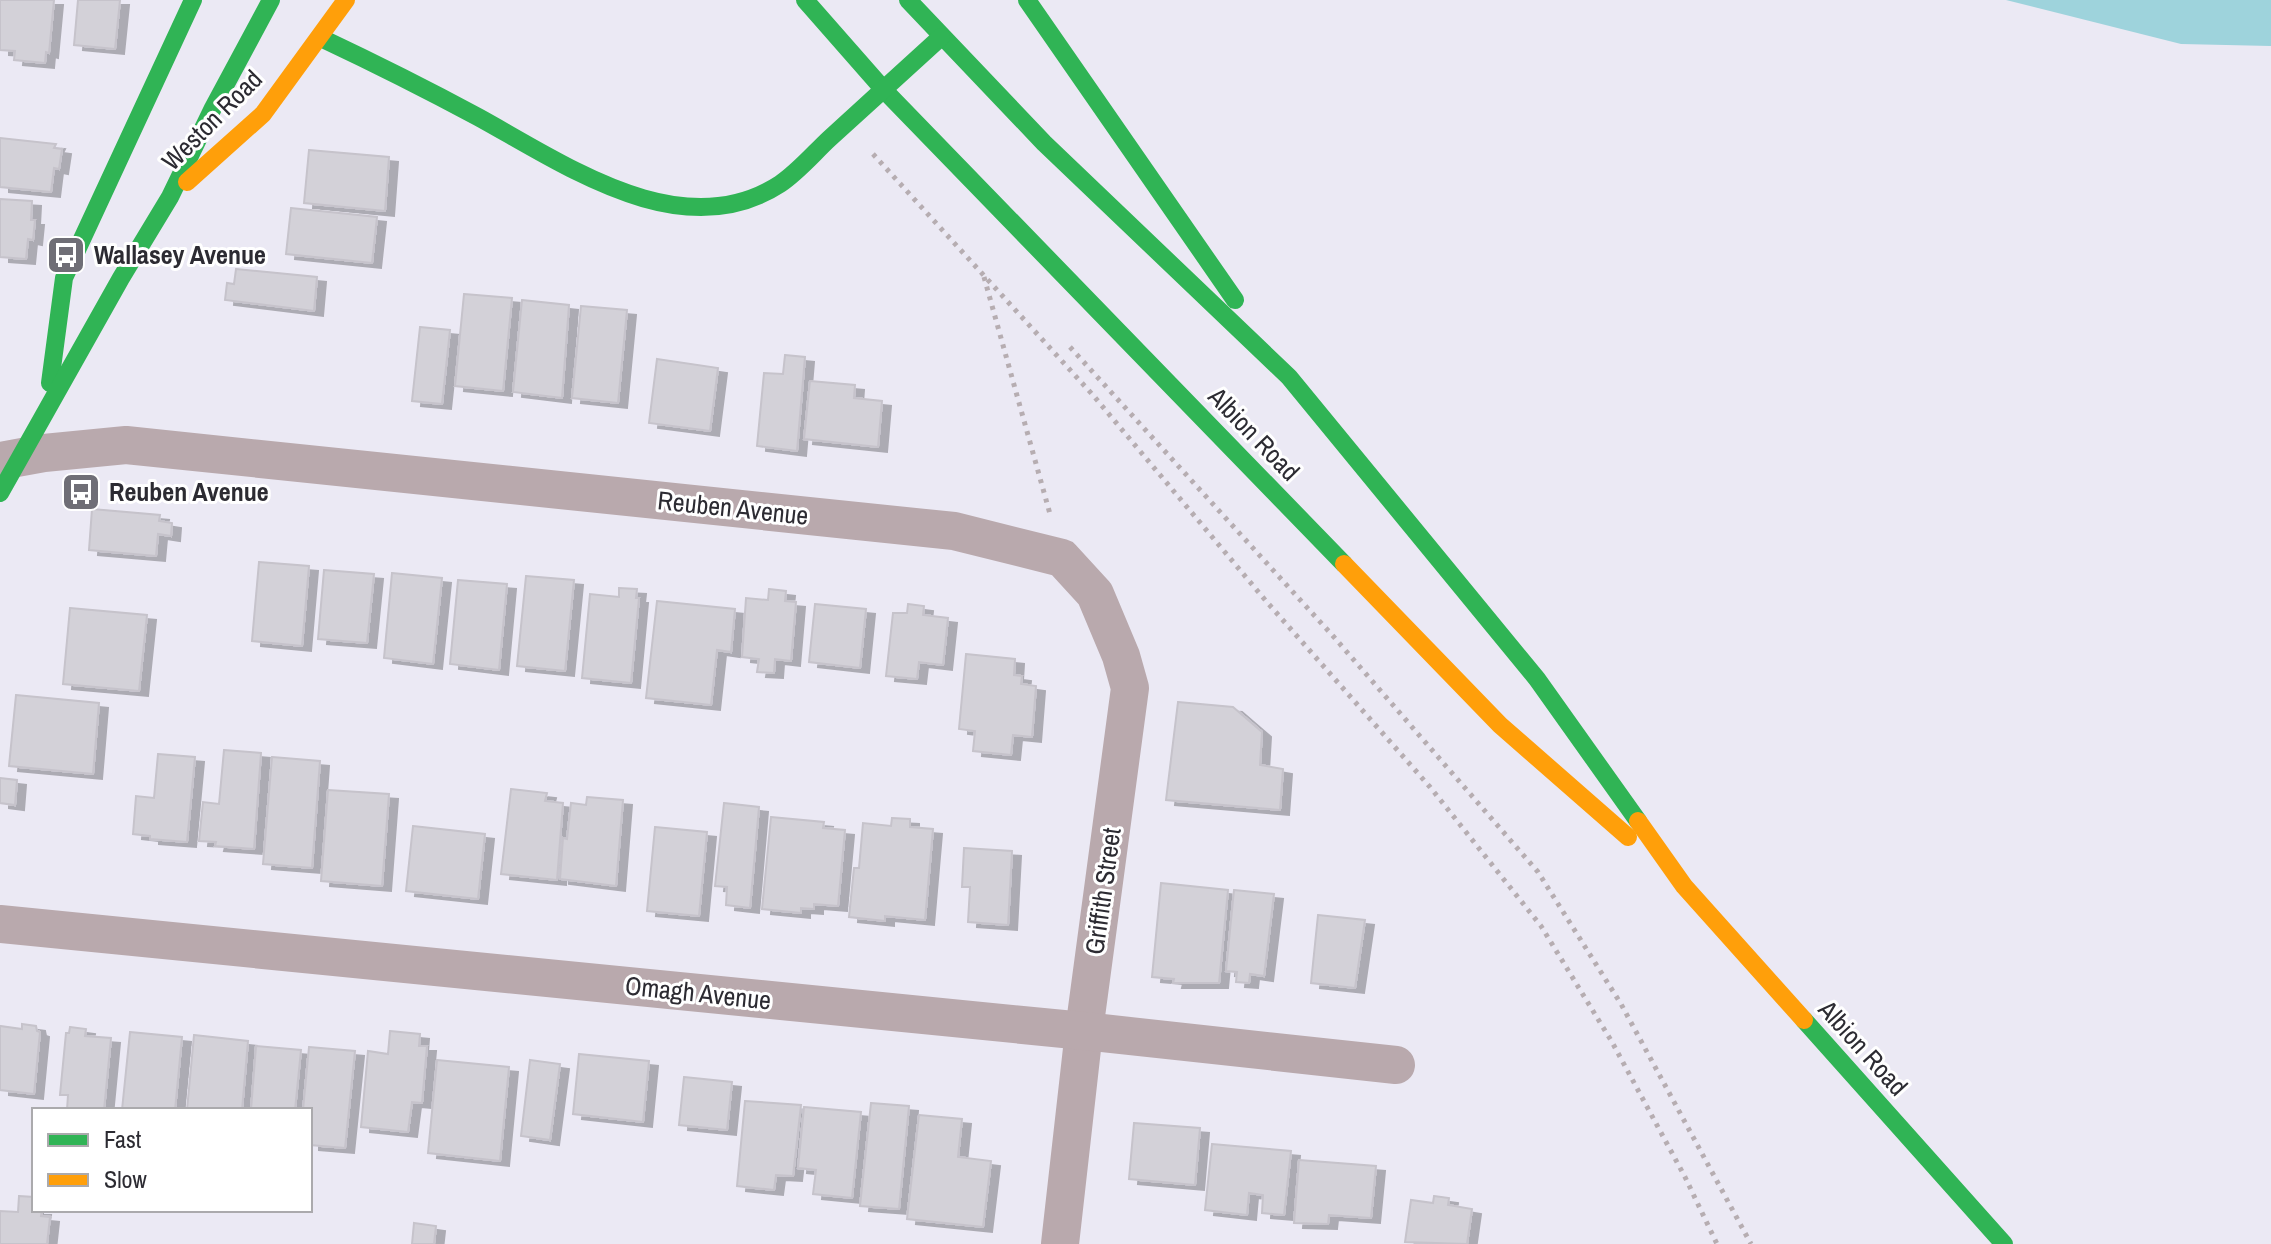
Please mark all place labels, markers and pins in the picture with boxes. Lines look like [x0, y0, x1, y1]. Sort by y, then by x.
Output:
bus stop icon: Wallasey Avenue [45, 234, 87, 276]
place label: Wallasey Avenue [94, 237, 266, 272]
bus stop icon: Reuben Avenue [60, 471, 102, 513]
place label: Reuben Avenue [109, 474, 269, 509]

